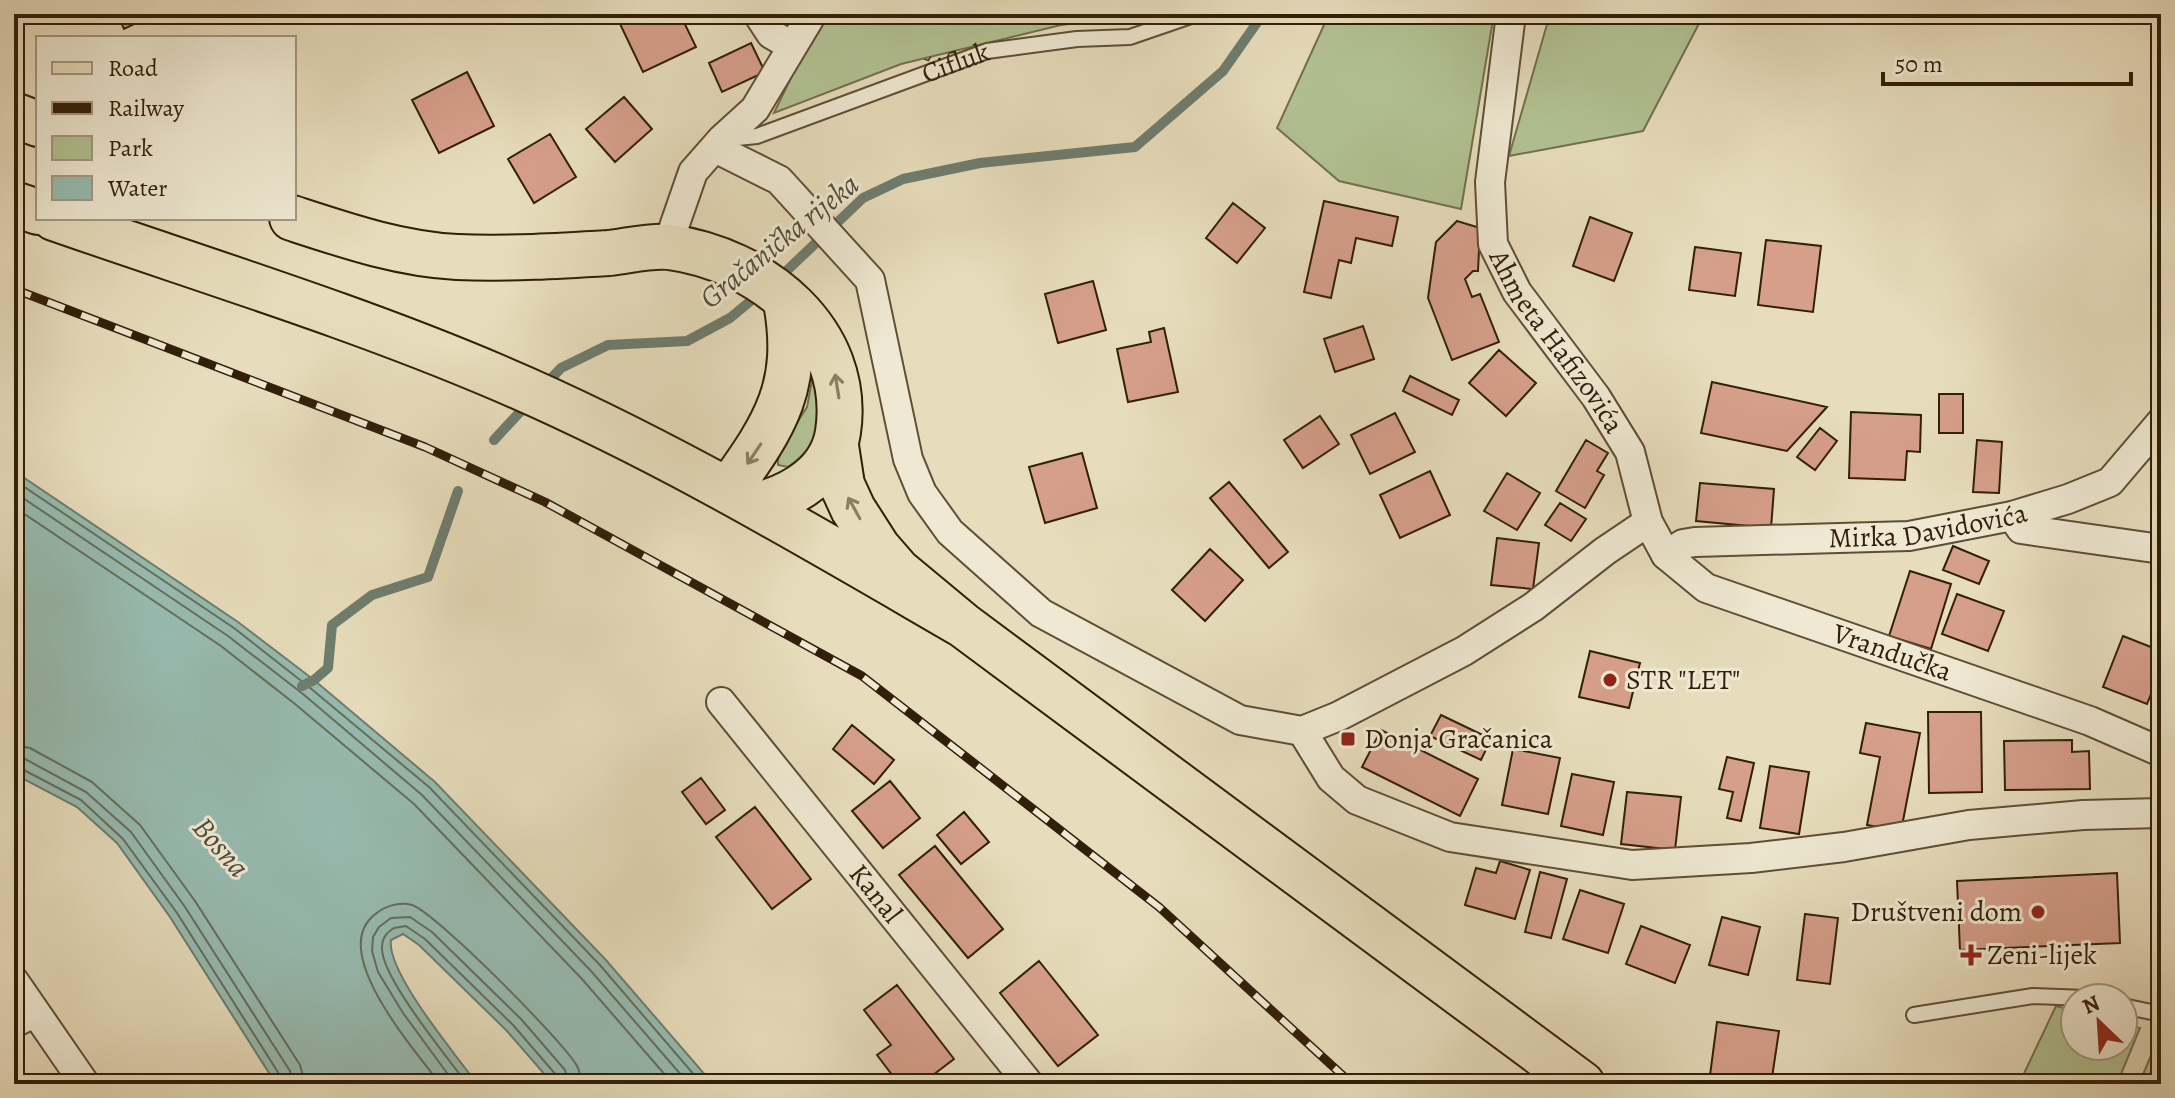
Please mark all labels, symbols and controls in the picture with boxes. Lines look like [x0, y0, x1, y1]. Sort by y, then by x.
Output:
street label: Čifluk [916, 33, 995, 93]
legend [36, 36, 296, 220]
scale bar [1883, 36, 2131, 86]
text: 50 m [1895, 48, 1943, 80]
text: Road [108, 52, 158, 84]
text: Railway [108, 92, 184, 124]
text: Park [108, 132, 153, 164]
water label: Gračanička rijeka [691, 164, 867, 318]
text: Water [107, 172, 168, 204]
street label: Ahmeta Hafizovića [1479, 242, 1633, 441]
one-way arrow [829, 374, 844, 399]
one-way arrow [745, 443, 762, 465]
street label: Mirka Davidovića [1828, 494, 2032, 557]
one-way arrow [846, 497, 861, 521]
street label: Vrandučka [1827, 614, 1957, 691]
place label: STR "LET" [1626, 661, 1740, 699]
marker: STR "LET" [1601, 671, 1619, 689]
place label: Donja Gračanica [1364, 720, 1553, 758]
marker: Donja Gračanica [1339, 730, 1357, 748]
water label: Bosna [184, 808, 258, 886]
street label: Kanal [840, 856, 911, 931]
place label: Društveni dom [1850, 893, 2022, 931]
marker: Društveni dom [2029, 903, 2047, 921]
place label: Zeni-lijek [1987, 936, 2097, 974]
marker: Zeni-lijek [1962, 946, 1980, 964]
north arrow [2059, 982, 2139, 1062]
text: N [2077, 988, 2105, 1022]

